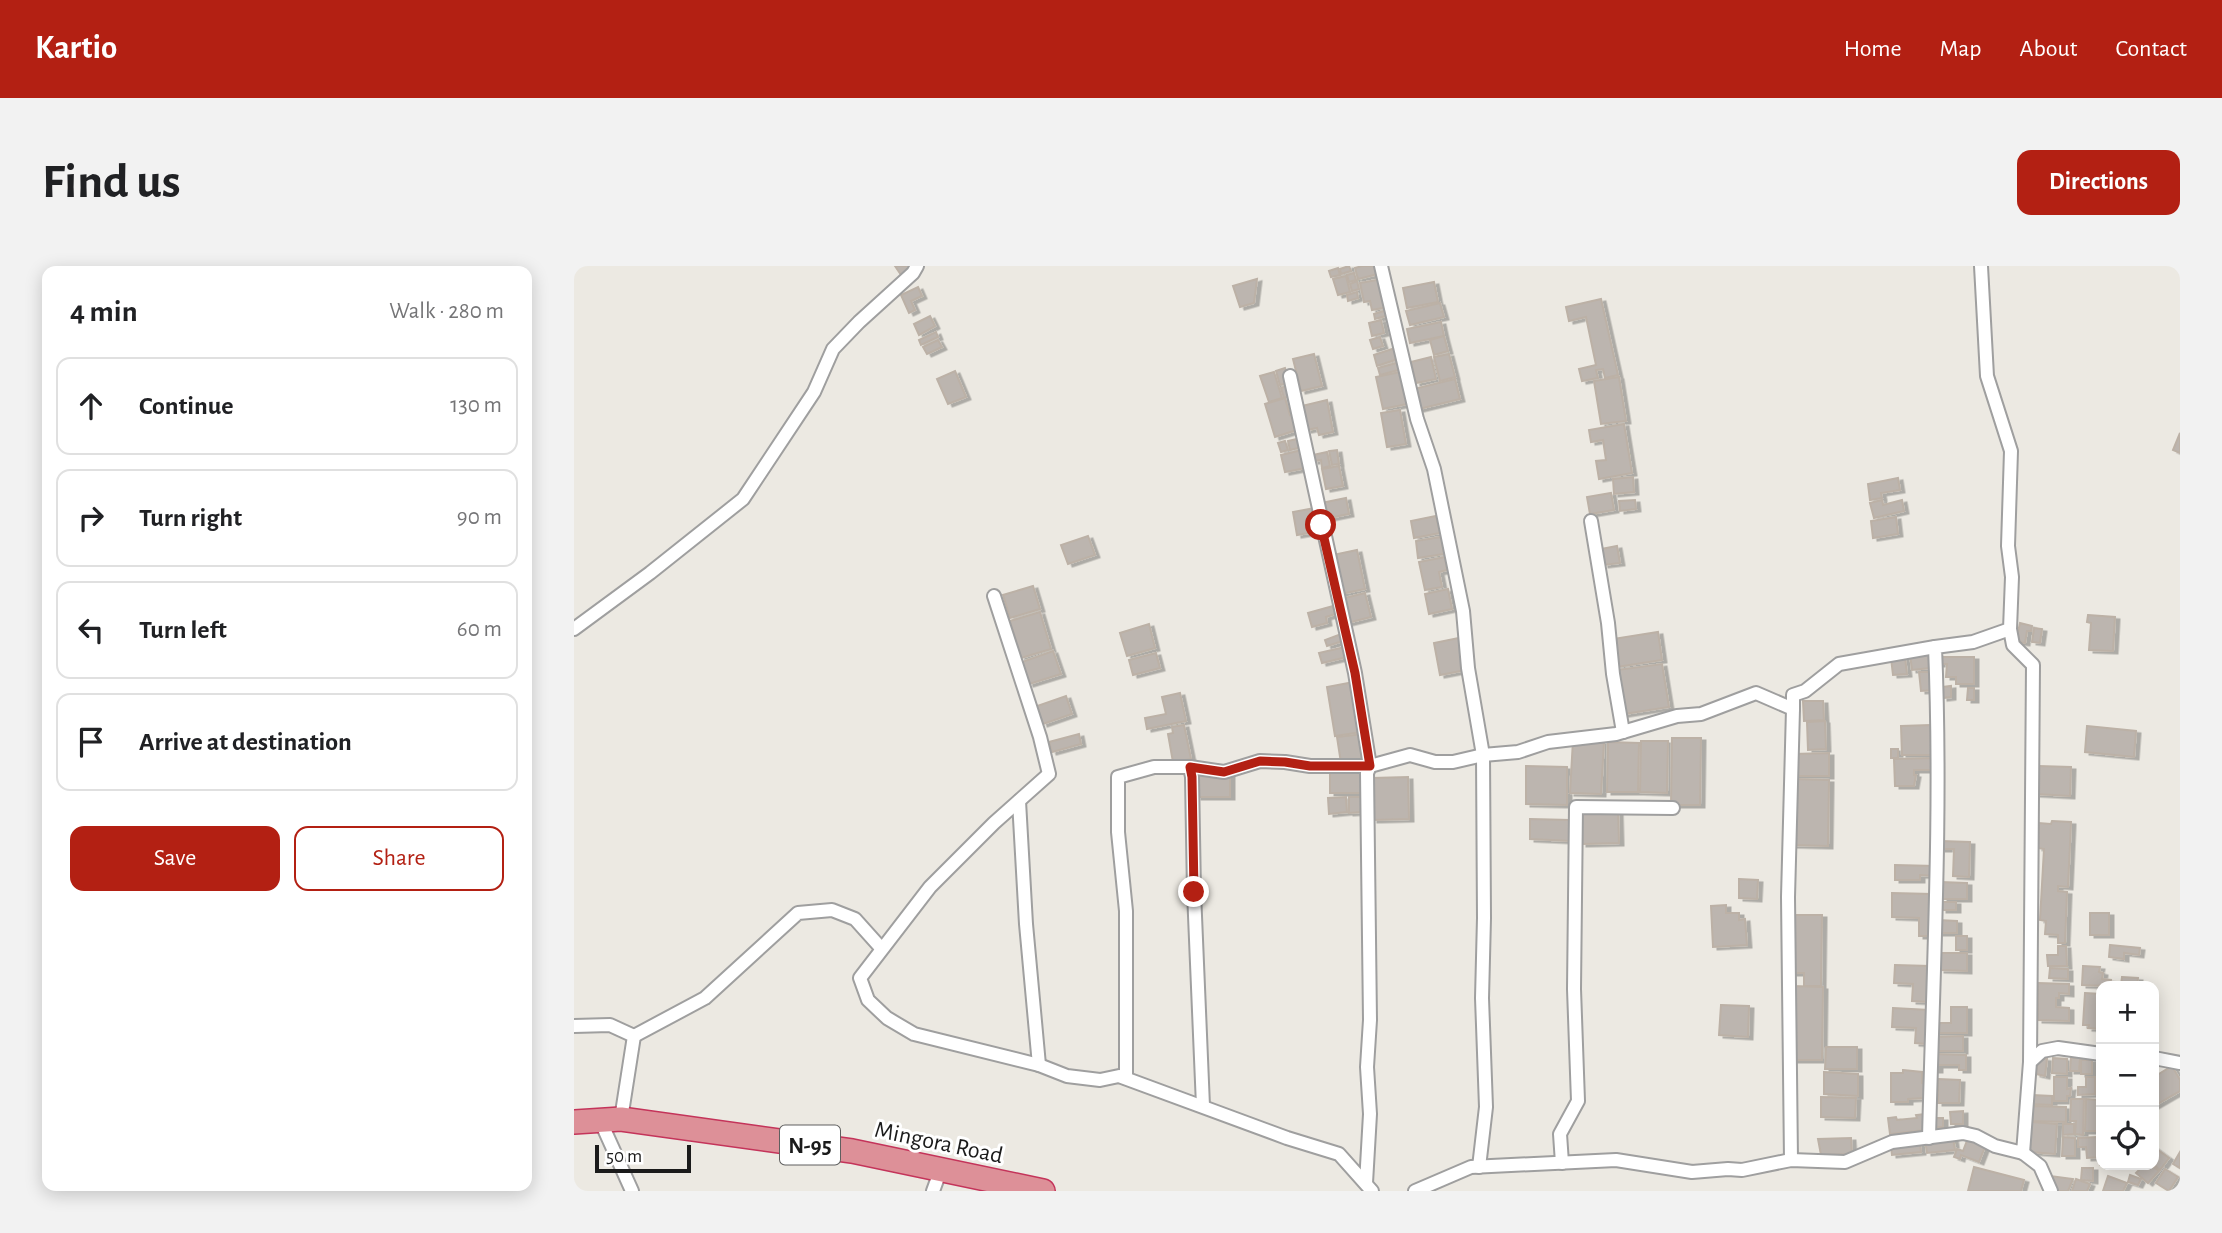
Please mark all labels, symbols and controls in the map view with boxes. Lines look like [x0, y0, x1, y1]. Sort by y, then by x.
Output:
text: Kartio [35, 32, 117, 65]
text: Home [1844, 37, 1902, 61]
text: Map [1940, 37, 1982, 61]
text: About [2020, 37, 2077, 61]
text: Contact [2115, 37, 2187, 61]
button: Directions [2017, 150, 2180, 215]
text: Find us [42, 158, 181, 207]
text: 4 min [70, 297, 138, 327]
text: Walk · 280 m [389, 300, 504, 323]
icon: ahead [72, 387, 110, 425]
text: Continue [139, 393, 234, 419]
text: 130 m [450, 394, 502, 417]
icon: right [72, 499, 110, 537]
text: Turn right [139, 505, 242, 531]
text: 90 m [457, 506, 502, 529]
route start [1305, 509, 1336, 540]
icon: left [72, 611, 110, 649]
text: Turn left [139, 617, 227, 643]
text: 60 m [457, 618, 502, 641]
icon: arrive [72, 723, 110, 761]
text: Arrive at destination [139, 729, 352, 755]
button: Save [70, 826, 280, 891]
button: Share [294, 826, 504, 891]
route end [1178, 876, 1209, 907]
map controls [2096, 981, 2159, 1170]
button: + [2096, 981, 2159, 1044]
button: − [2096, 1044, 2159, 1107]
button: locate [2096, 1107, 2159, 1170]
street label: Mingora Road [872, 1118, 1005, 1168]
road number: N-95 [780, 1126, 840, 1164]
scale bar [595, 1142, 691, 1174]
text: 50 m [606, 1147, 642, 1166]

